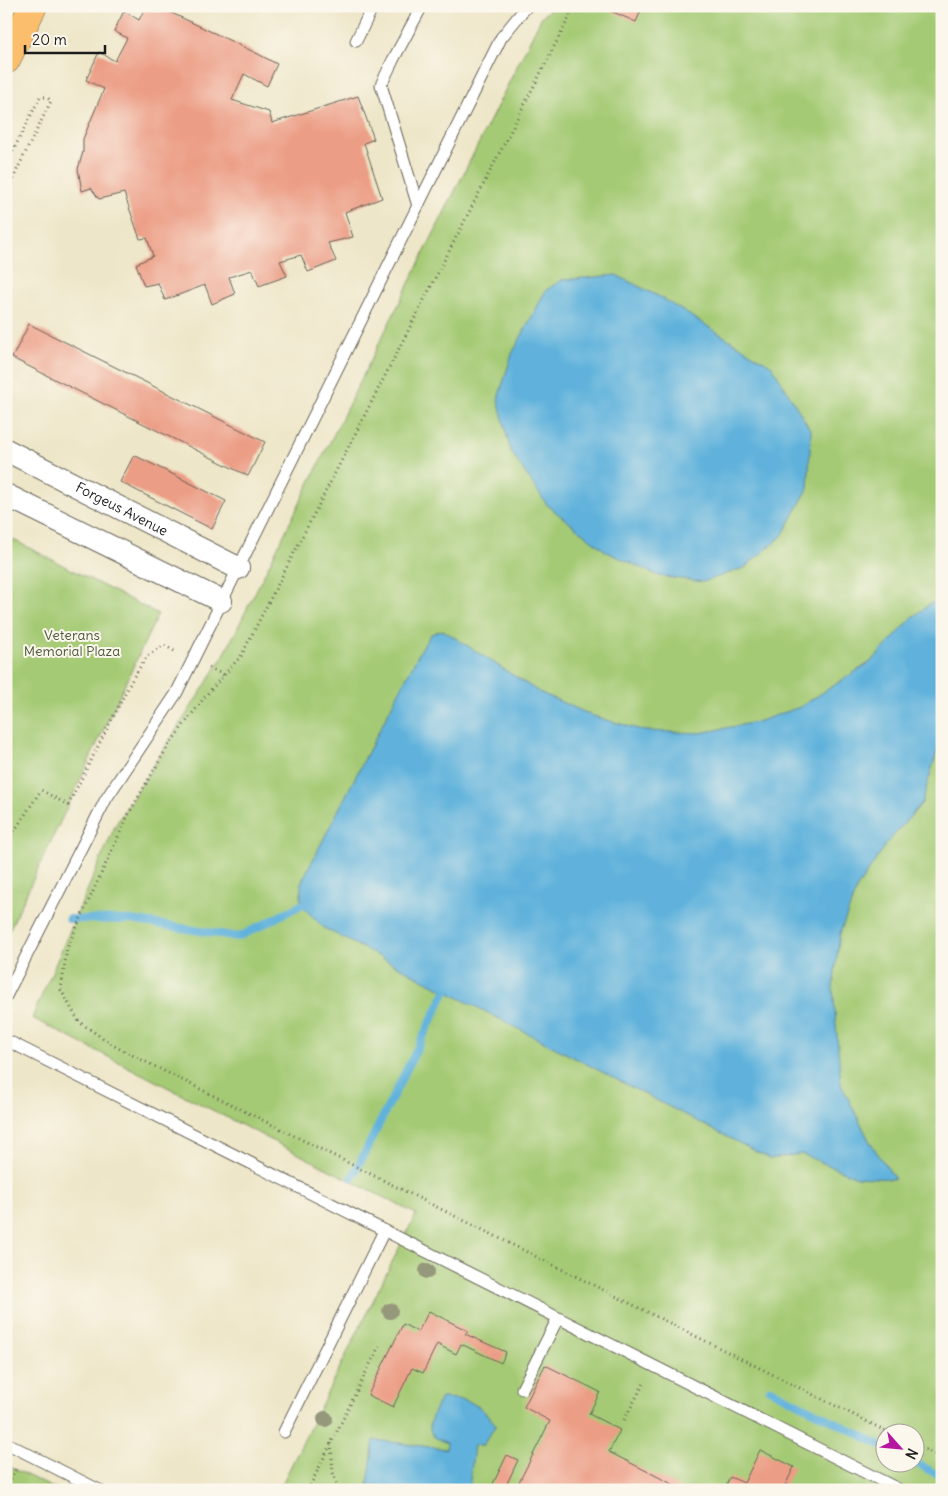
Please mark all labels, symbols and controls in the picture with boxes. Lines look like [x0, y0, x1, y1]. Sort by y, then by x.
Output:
scale bar [25, 22, 105, 54]
text: 20 m [32, 30, 67, 49]
street label: Forgeus Avenue [73, 478, 171, 540]
park label: Veterans Memorial Plaza [24, 626, 120, 660]
north arrow [876, 1424, 926, 1474]
text: N [901, 1446, 922, 1462]

